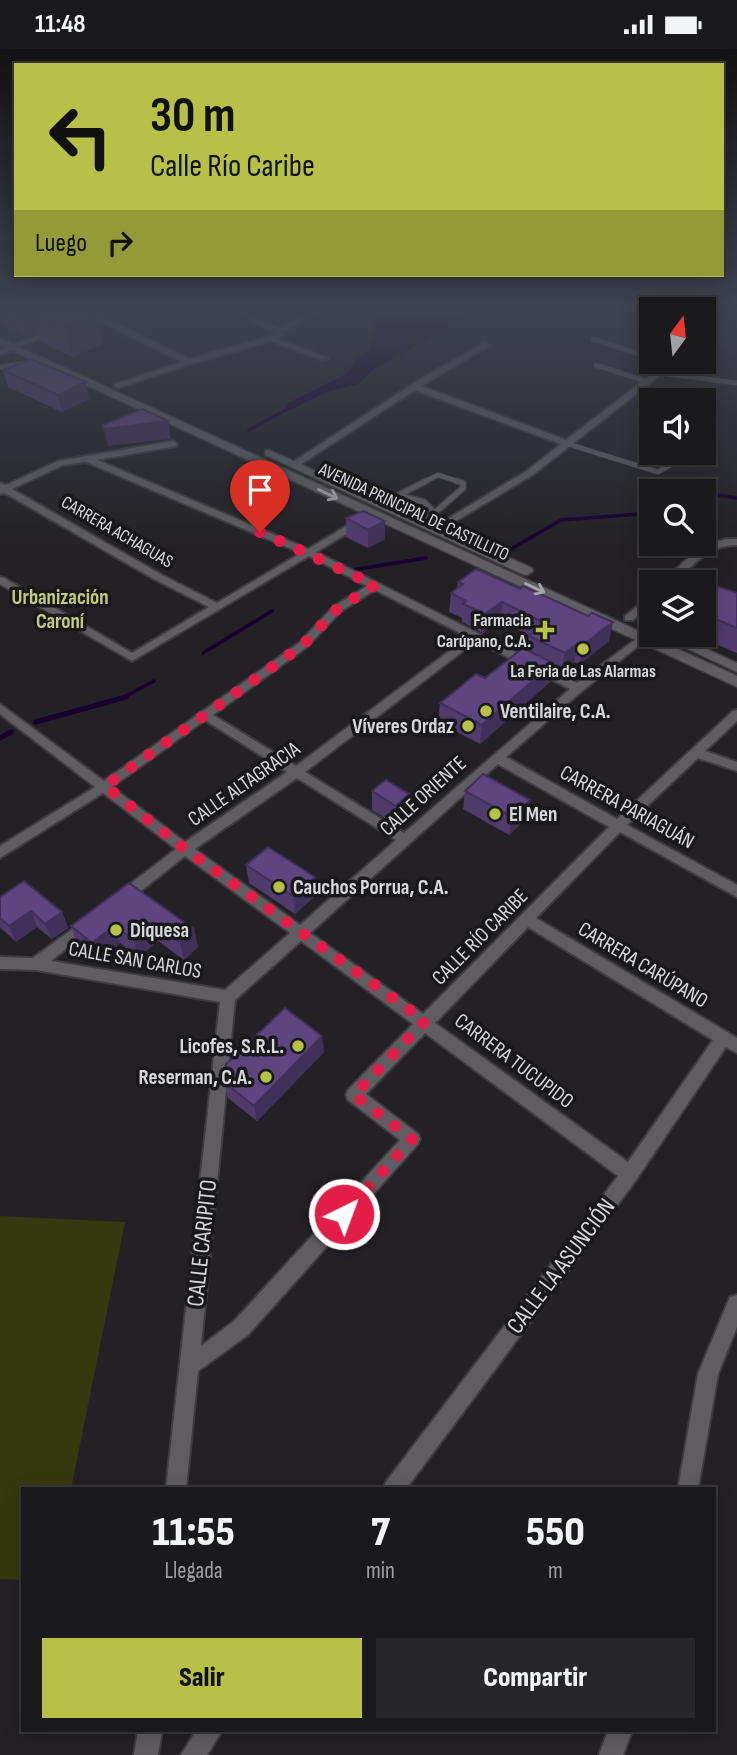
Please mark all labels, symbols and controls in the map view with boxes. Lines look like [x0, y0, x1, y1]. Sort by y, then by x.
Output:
text: 11:48 [35, 9, 86, 40]
text: 30 m [150, 87, 235, 146]
icon: left [35, 91, 126, 182]
text: Calle Río Caribe [150, 147, 315, 186]
icon: right [101, 224, 139, 262]
text: Luego [35, 228, 87, 259]
north arrow [639, 297, 716, 375]
map controls [639, 297, 716, 647]
button: sound [639, 388, 716, 465]
street label: AVENIDA PRINCIPAL DE CASTILLITO [315, 458, 512, 565]
pin [230, 460, 290, 532]
icon: arrive [241, 471, 279, 509]
button: search [639, 479, 716, 556]
one-way arrow [318, 488, 339, 501]
street label: CARRERA ACHAGUAS [57, 492, 177, 573]
button: layers [639, 570, 716, 647]
one-way arrow [524, 582, 545, 596]
district label: Urbanización Caroní [11, 585, 109, 634]
place label: Farmacia Carúpano, C.A. [437, 610, 531, 652]
marker: Farmacia Carúpano, C.A. [537, 622, 553, 638]
marker: La Feria de Las Alarmas [575, 641, 591, 657]
place label: La Feria de Las Alarmas [510, 661, 656, 682]
place label: Ventilaire, C.A. [500, 699, 611, 724]
marker: Ventilaire, C.A. [478, 703, 494, 719]
place label: Víveres Ordaz [352, 714, 454, 739]
marker: Víveres Ordaz [460, 718, 476, 734]
street label: CALLE ALTAGRACIA [183, 736, 306, 832]
street label: CALLE ORIENTE [375, 751, 471, 841]
street label: CARRERA PARIAGUÁN [555, 760, 699, 854]
place label: El Men [509, 802, 557, 827]
marker: El Men [487, 806, 503, 822]
place label: Cauchos Porrua, C.A. [293, 875, 448, 900]
marker: Cauchos Porrua, C.A. [271, 879, 287, 895]
street label: CALLE RÍO CARIBE [427, 884, 533, 990]
street label: CARRERA CARÚPANO [574, 917, 712, 1013]
place label: Diquesa [130, 918, 189, 943]
marker: Diquesa [108, 922, 124, 938]
street label: CALLE SAN CARLOS [67, 936, 203, 984]
street label: CARRERA TUCUPIDO [450, 1008, 578, 1114]
place label: Licofes, S.R.L. [179, 1034, 284, 1059]
marker: Licofes, S.R.L. [290, 1038, 306, 1054]
place label: Reserman, C.A. [139, 1065, 252, 1090]
marker: Reserman, C.A. [258, 1069, 274, 1085]
position arrow [307, 1177, 381, 1251]
street label: CALLE CARIPITO [181, 1178, 223, 1308]
street label: CALLE LA ASUNCIÓN [501, 1193, 621, 1339]
text: 11:55 [152, 1507, 235, 1558]
text: 7 [371, 1507, 390, 1558]
text: 550 [526, 1507, 585, 1558]
text: Llegada [164, 1557, 223, 1585]
text: min [366, 1557, 395, 1585]
text: m [548, 1557, 563, 1585]
button: Salir [42, 1638, 362, 1718]
button: Compartir [376, 1638, 695, 1718]

